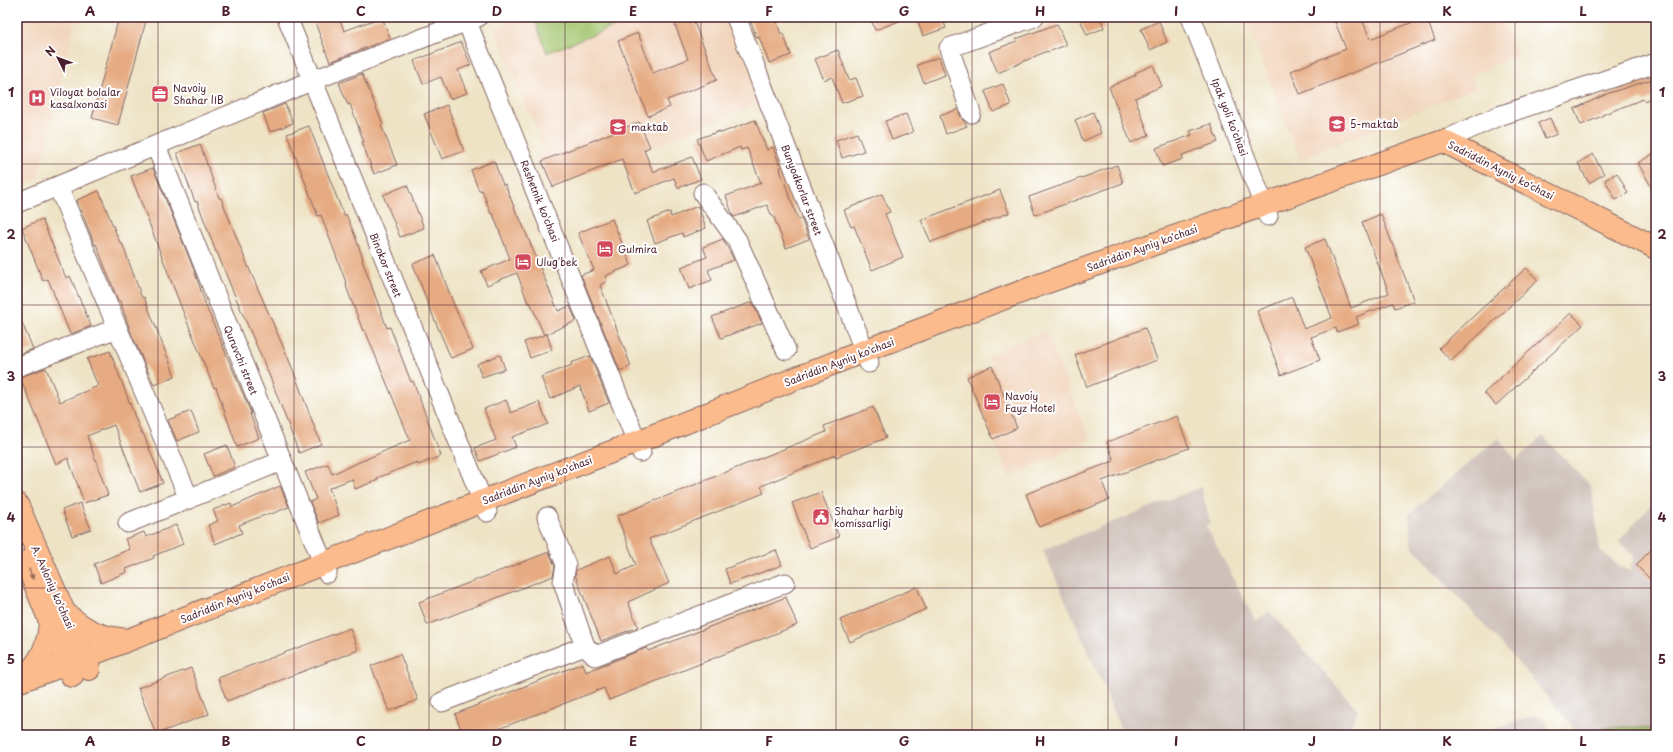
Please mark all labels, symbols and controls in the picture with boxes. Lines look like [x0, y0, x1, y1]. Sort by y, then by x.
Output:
text: A [85, 1, 95, 20]
text: B [222, 1, 231, 20]
text: C [356, 1, 366, 20]
text: D [492, 1, 502, 20]
text: E [629, 1, 637, 20]
text: F [765, 1, 773, 20]
text: G [899, 1, 909, 20]
text: H [1035, 1, 1045, 20]
text: I [1174, 1, 1178, 20]
text: J [1308, 1, 1316, 20]
text: K [1442, 1, 1452, 20]
text: L [1579, 1, 1587, 20]
north arrow [38, 38, 78, 78]
text: N [41, 42, 60, 60]
street label: Ipak yoli ko'chasi [1208, 76, 1252, 158]
place label: Navoiy Shahar IIB [173, 80, 224, 107]
text: 1 [8, 82, 14, 101]
text: 1 [1659, 82, 1665, 101]
place label: Viloyat bolalar kasalxonasi [50, 84, 121, 111]
office icon: Navoiy Shahar IIB [150, 84, 170, 104]
hospital icon: Viloyat bolalar kasalxonasi [27, 88, 47, 108]
school or university icon: 5-maktab [1327, 114, 1347, 134]
place label: 5-maktab [1350, 116, 1399, 131]
school or university icon: maktab [608, 117, 628, 137]
place label: maktab [631, 119, 669, 134]
street label: Sadriddin Ayniy ko'chasi [1445, 136, 1557, 204]
street label: Bunyodkorlar street [778, 142, 827, 237]
street label: Reshetnik ko'chasi [517, 158, 564, 244]
street label: Sadriddin Ayniy ko'chasi [1084, 220, 1200, 276]
text: 2 [6, 224, 16, 243]
text: 2 [1657, 224, 1667, 243]
street label: Binokor street [367, 230, 406, 299]
hotel icon: Gulmira [595, 239, 615, 259]
place label: Gulmira [618, 241, 658, 256]
hotel icon: Ulug'bek [513, 252, 533, 272]
place label: Ulug'bek [536, 254, 578, 269]
street label: Quruvchi street [221, 323, 262, 397]
street label: Sadriddin Ayniy ko'chasi [782, 334, 897, 390]
text: 3 [7, 366, 16, 385]
text: 3 [1658, 366, 1667, 385]
place label: Navoiy Fayz Hotel [1005, 388, 1056, 415]
hotel icon: Navoiy Fayz Hotel [982, 392, 1002, 412]
street label: Sadriddin Ayniy ko'chasi [480, 452, 595, 508]
place label: Shahar harbiy komissarligi [834, 503, 904, 530]
text: 4 [7, 507, 16, 526]
public building icon: Shahar harbiy komissarligi [811, 507, 831, 527]
text: 4 [1658, 507, 1667, 526]
street label: A. Avloniy ko'chasi [27, 543, 79, 631]
one-way arrow [29, 569, 35, 581]
street label: Sadriddin Ayniy ko'chasi [178, 569, 292, 627]
text: 5 [7, 649, 15, 668]
text: 5 [1658, 649, 1666, 668]
text: A [85, 731, 95, 750]
text: B [222, 731, 231, 750]
text: C [356, 731, 366, 750]
text: D [492, 731, 502, 750]
text: E [629, 731, 637, 750]
text: F [765, 731, 773, 750]
text: G [899, 731, 909, 750]
text: H [1035, 731, 1045, 750]
text: I [1174, 731, 1178, 750]
text: J [1308, 731, 1316, 750]
text: K [1442, 731, 1452, 750]
text: L [1579, 731, 1587, 750]

